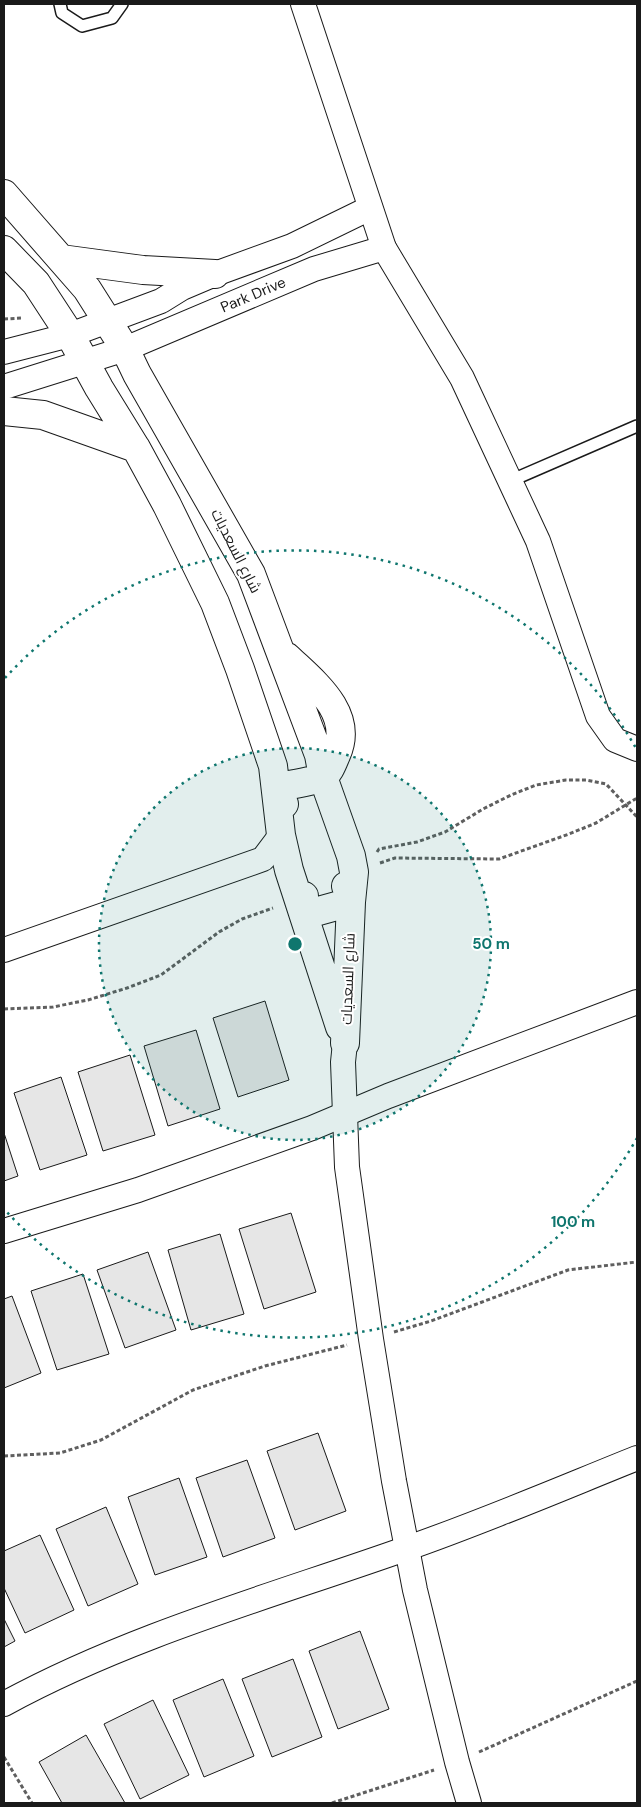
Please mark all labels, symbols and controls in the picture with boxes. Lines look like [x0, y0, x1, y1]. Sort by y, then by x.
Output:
street label: Park Drive [217, 272, 289, 317]
street label: شارع السعديات [205, 505, 266, 597]
street label: شارع السعديات [336, 933, 361, 1025]
text: 50 m [472, 934, 510, 954]
centre of rings [286, 935, 304, 953]
text: 100 m [551, 1212, 595, 1232]

